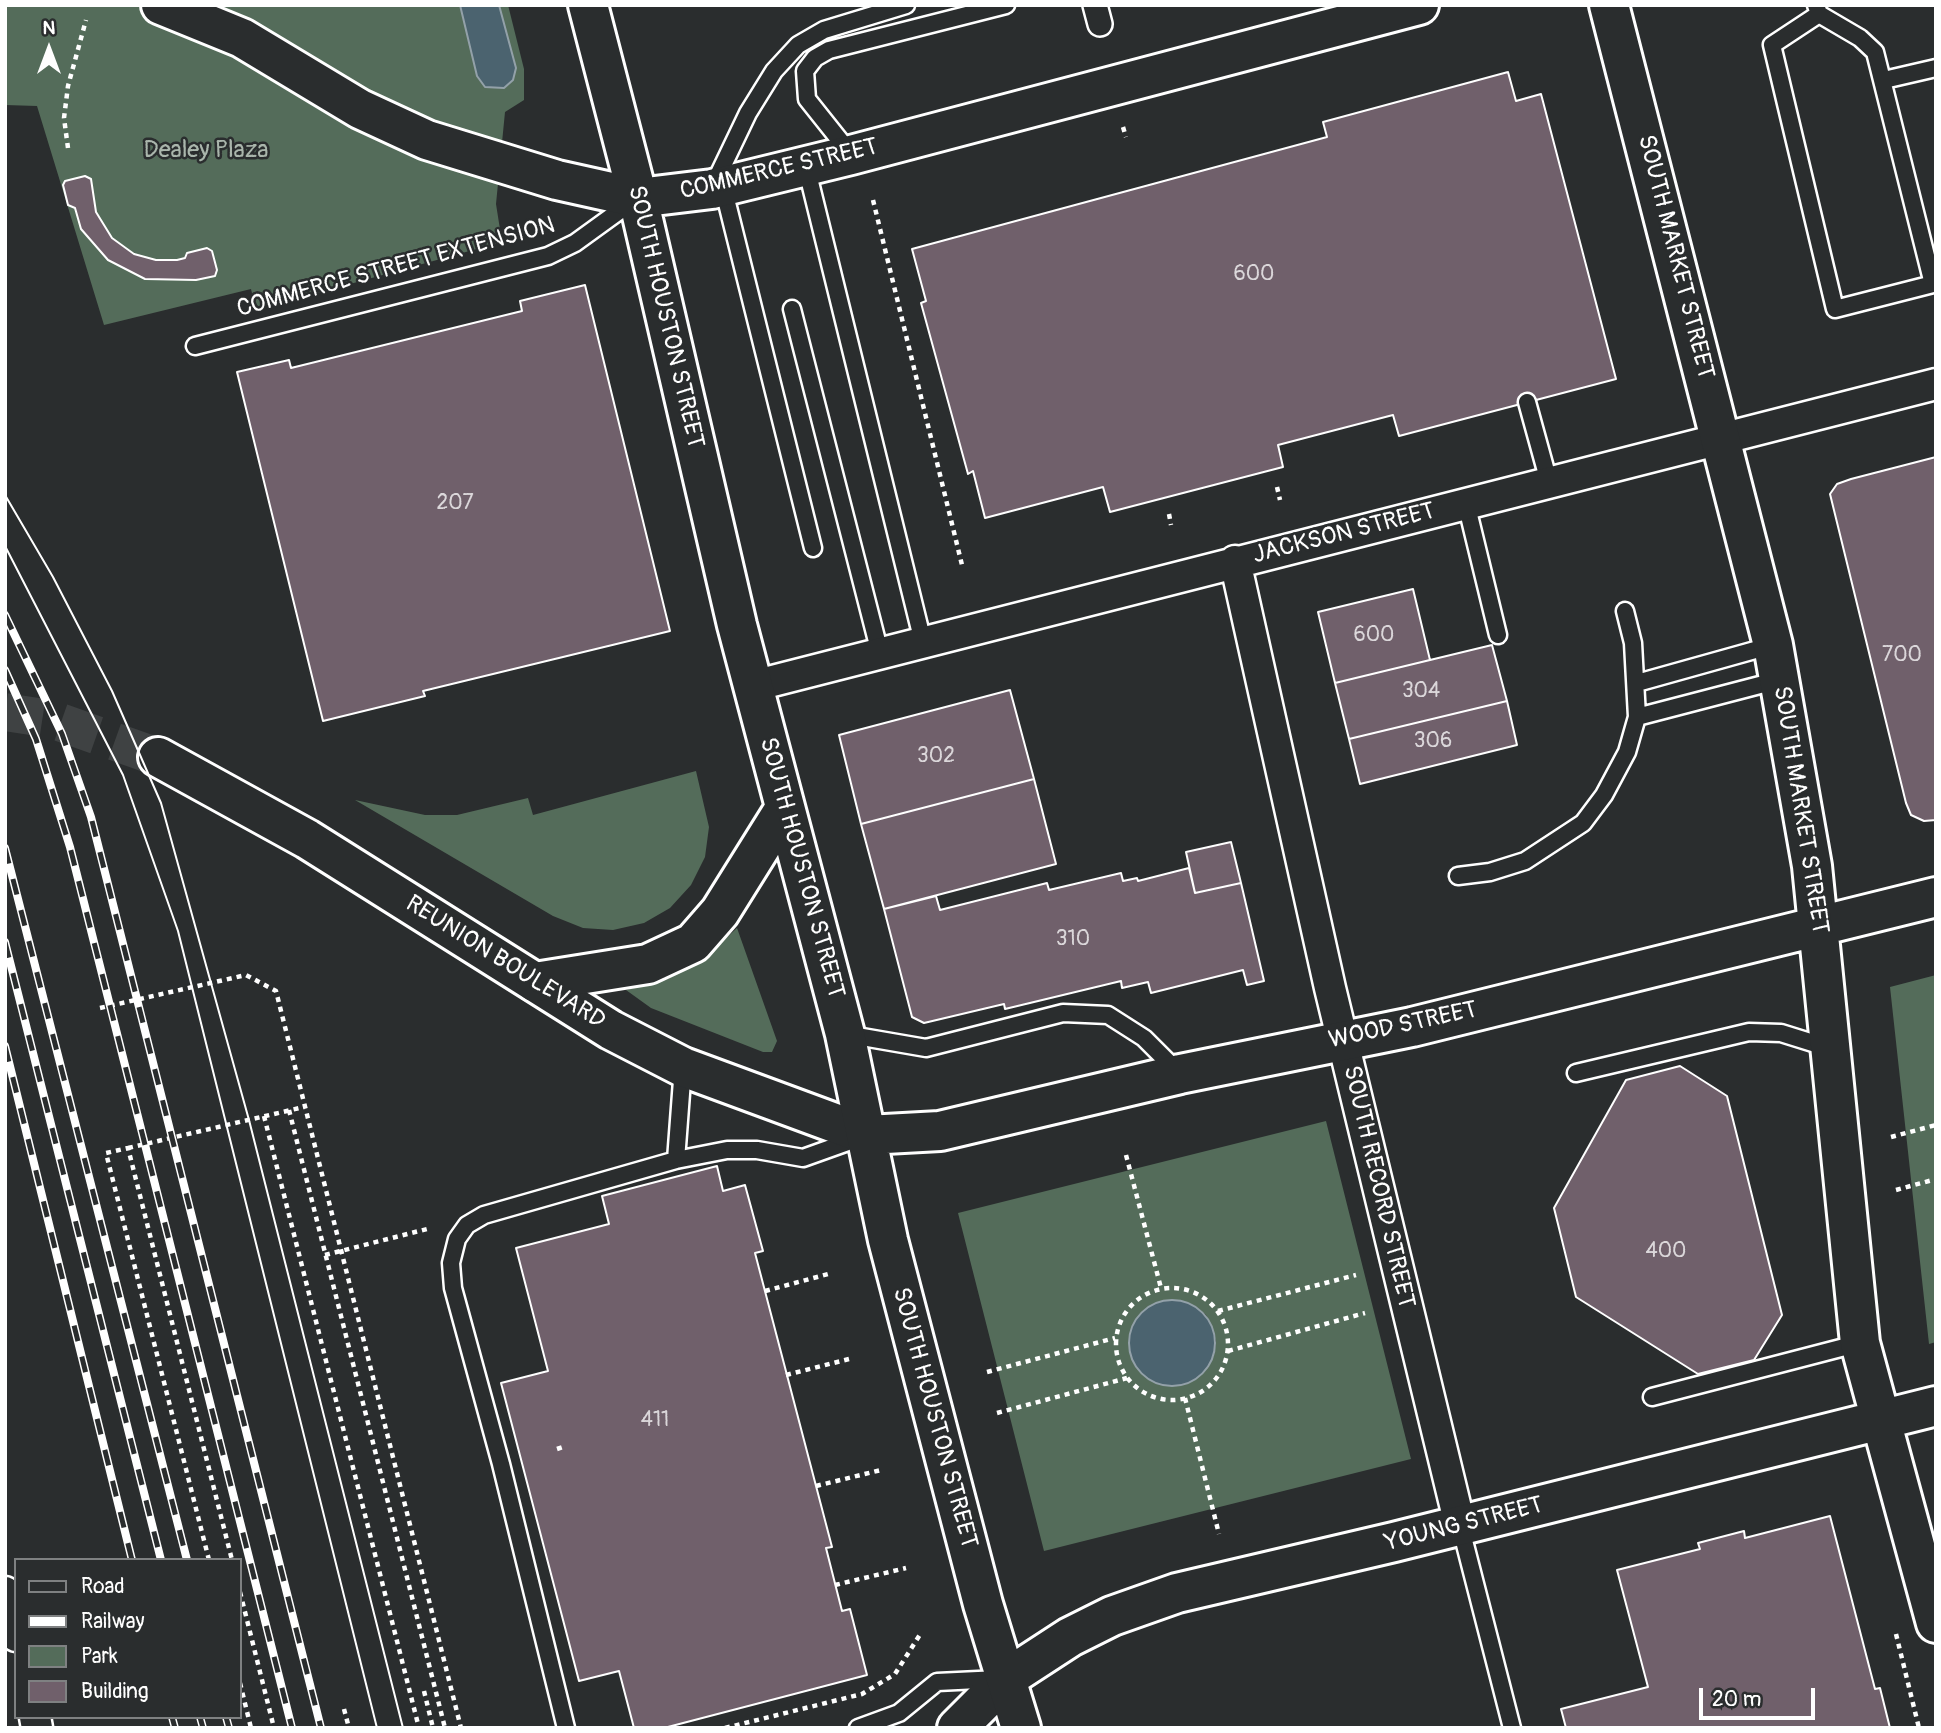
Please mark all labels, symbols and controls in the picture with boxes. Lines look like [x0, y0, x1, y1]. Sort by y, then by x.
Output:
north arrow [14, 14, 84, 84]
text: N [43, 16, 55, 40]
street label: SOUTH MARKET STREET [1631, 132, 1719, 382]
street label: COMMERCE STREET [677, 133, 881, 207]
park label: Dealey Plaza [144, 137, 268, 165]
street label: SOUTH HOUSTON STREET [621, 183, 709, 451]
street label: COMMERCE STREET EXTENSION [234, 212, 558, 324]
house number: 600 [1234, 262, 1274, 288]
house number: 207 [436, 491, 474, 517]
street label: JACKSON STREET [1250, 497, 1438, 571]
house number: 600 [1354, 623, 1394, 649]
house number: 700 [1882, 643, 1922, 669]
house number: 304 [1402, 679, 1440, 705]
street label: SOUTH MARKET STREET [1766, 684, 1834, 936]
house number: 306 [1414, 729, 1452, 755]
street label: SOUTH HOUSTON STREET [752, 735, 850, 1001]
house number: 302 [917, 744, 955, 770]
street label: REUNION BOULEVARD [400, 890, 610, 1036]
house number: 310 [1056, 927, 1090, 953]
street label: WOOD STREET [1326, 996, 1480, 1056]
street label: SOUTH RECORD STREET [1336, 1063, 1420, 1311]
house number: 400 [1646, 1239, 1686, 1265]
street label: SOUTH HOUSTON STREET [885, 1285, 983, 1551]
house number: 411 [641, 1408, 669, 1434]
street label: YOUNG STREET [1382, 1491, 1546, 1559]
legend [14, 1558, 242, 1719]
text: Road [81, 1573, 125, 1600]
text: Railway [81, 1608, 145, 1635]
text: Park [81, 1643, 118, 1670]
scale bar [1703, 1674, 1818, 1718]
text: Building [81, 1678, 148, 1705]
text: 20 m [1712, 1686, 1761, 1713]

